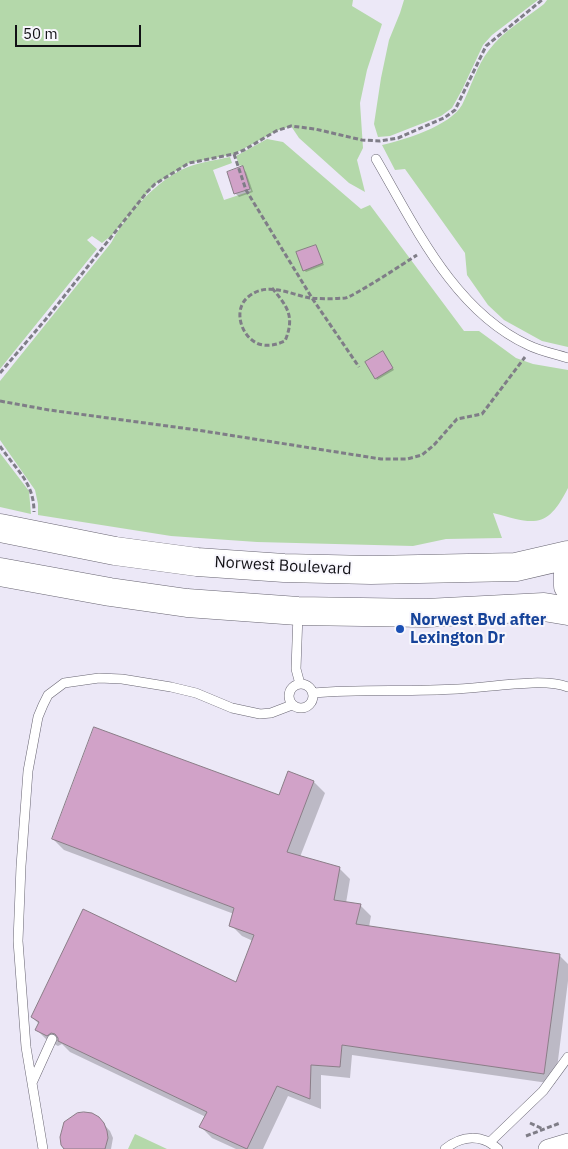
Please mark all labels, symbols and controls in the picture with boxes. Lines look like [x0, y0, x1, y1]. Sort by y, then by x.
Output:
scale bar [18, 15, 144, 47]
text: 50 m [23, 24, 58, 43]
street label: Norwest Boulevard [214, 553, 352, 579]
place label: Norwest Bvd after Lexington Dr [410, 610, 546, 648]
marker: Norwest Bvd after Lexington Dr [394, 623, 406, 635]

